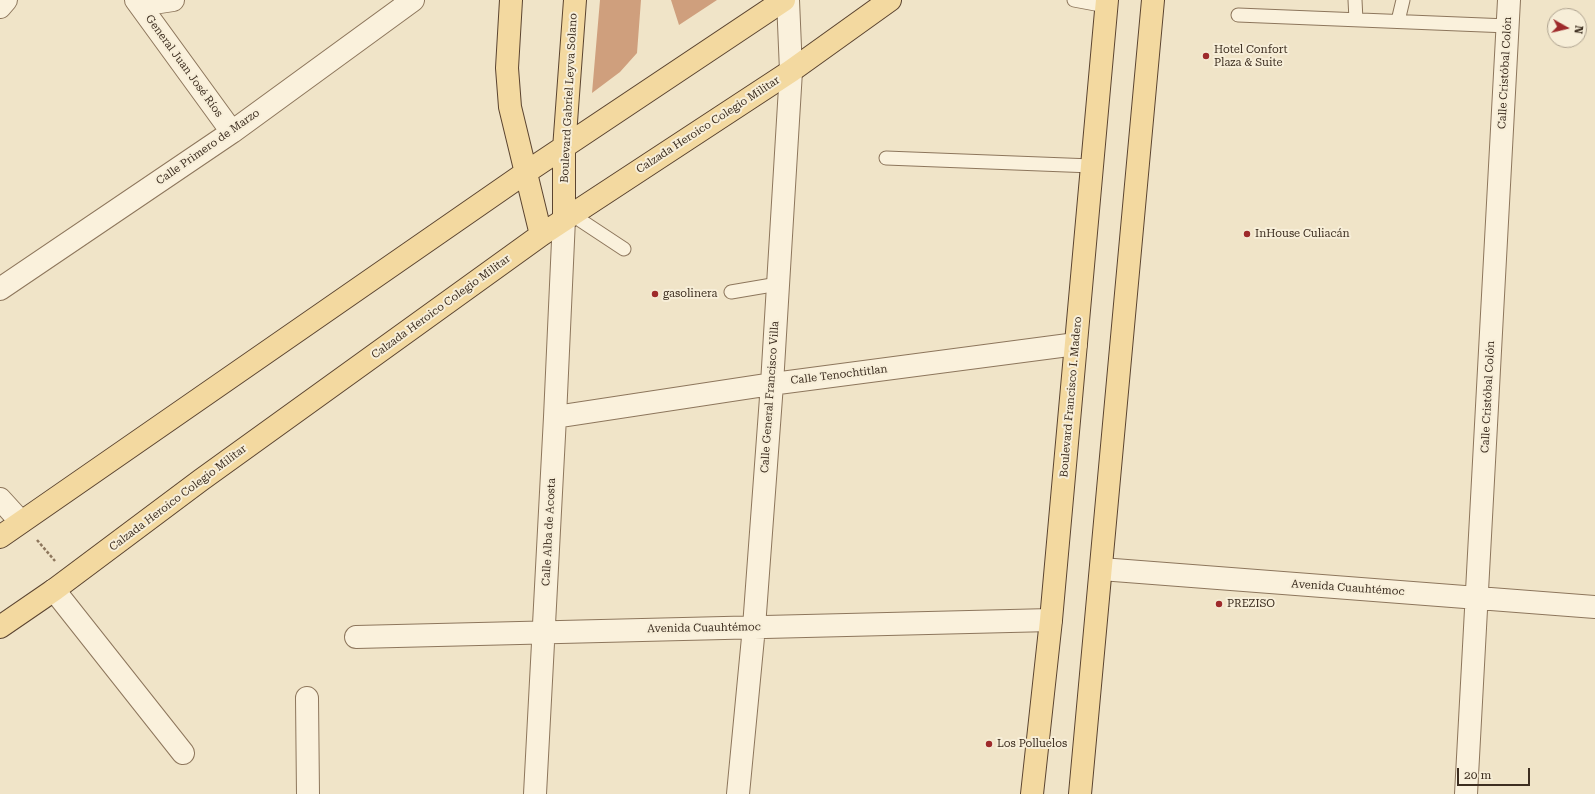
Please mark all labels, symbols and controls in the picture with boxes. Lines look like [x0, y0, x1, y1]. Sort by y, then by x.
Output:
north arrow [1547, 8, 1587, 48]
street label: General Juan José Ríos [142, 12, 226, 120]
street label: Boulevard Gabriel Leyva Solano [558, 13, 580, 183]
street label: Calle Cristóbal Colón [1495, 16, 1515, 130]
text: N [1571, 24, 1585, 35]
place label: Hotel Confort Plaza & Suite [1214, 43, 1287, 69]
marker: Hotel Confort Plaza & Suite [1201, 51, 1211, 61]
street label: Calzada Heroico Colegio Militar [634, 74, 782, 176]
street label: Calle Primero de Marzo [154, 106, 262, 188]
place label: InHouse Culiacán [1255, 227, 1350, 241]
marker: InHouse Culiacán [1242, 229, 1252, 239]
street label: Calzada Heroico Colegio Militar [369, 252, 513, 362]
place label: gasolinera [663, 287, 717, 301]
marker: gasolinera [650, 289, 660, 299]
street label: Boulevard Francisco I. Madero [1057, 316, 1085, 478]
street label: Calle General Francisco Villa [758, 320, 782, 474]
street label: Calle Cristóbal Colón [1478, 340, 1498, 454]
street label: Calle Tenochtitlan [790, 363, 888, 387]
street label: Calzada Heroico Colegio Militar [107, 442, 249, 554]
street label: Calle Alba de Acosta [540, 478, 558, 586]
street label: Avenida Cuauhtémoc [1291, 577, 1405, 599]
place label: PREZISO [1227, 597, 1275, 611]
marker: PREZISO [1214, 599, 1224, 609]
street label: Avenida Cuauhtémoc [647, 620, 761, 636]
place label: Los Polluelos [997, 737, 1067, 751]
marker: Los Polluelos [984, 739, 994, 749]
scale bar [1459, 760, 1532, 786]
text: 20 m [1464, 768, 1491, 782]

